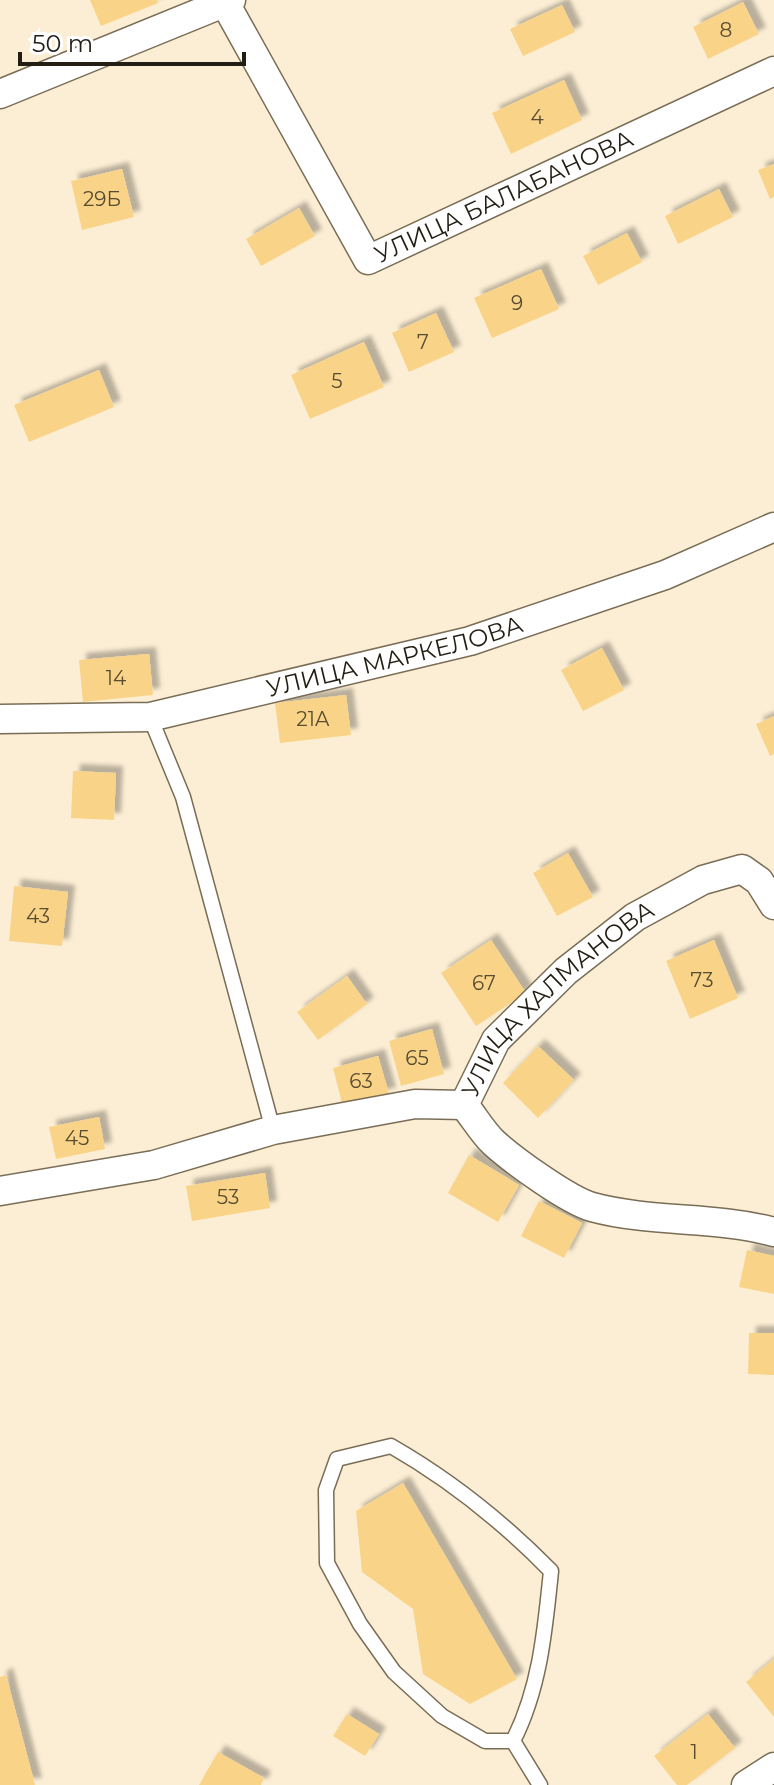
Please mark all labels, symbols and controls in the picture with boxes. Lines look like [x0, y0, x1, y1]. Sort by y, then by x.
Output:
scale bar [20, 16, 244, 66]
house number: 8 [720, 18, 732, 42]
text: 50 m [32, 29, 93, 58]
house number: 4 [530, 105, 544, 129]
street label: УЛИЦА БАЛАБАНОВА [370, 124, 638, 269]
house number: 29Б [83, 187, 121, 211]
house number: 9 [511, 291, 523, 315]
house number: 7 [417, 330, 429, 354]
house number: 5 [331, 369, 343, 393]
street label: УЛИЦА МАРКЕЛОВА [264, 609, 527, 703]
house number: 14 [106, 666, 126, 690]
house number: 21А [296, 707, 330, 731]
street label: УЛИЦА ХАЛМАНОВА [455, 894, 659, 1101]
house number: 43 [26, 904, 50, 928]
house number: 73 [691, 968, 713, 992]
house number: 67 [472, 971, 496, 995]
house number: 65 [405, 1046, 429, 1070]
house number: 63 [349, 1069, 373, 1093]
house number: 45 [65, 1126, 89, 1150]
house number: 53 [217, 1185, 239, 1209]
house number: 1 [690, 1740, 698, 1764]

